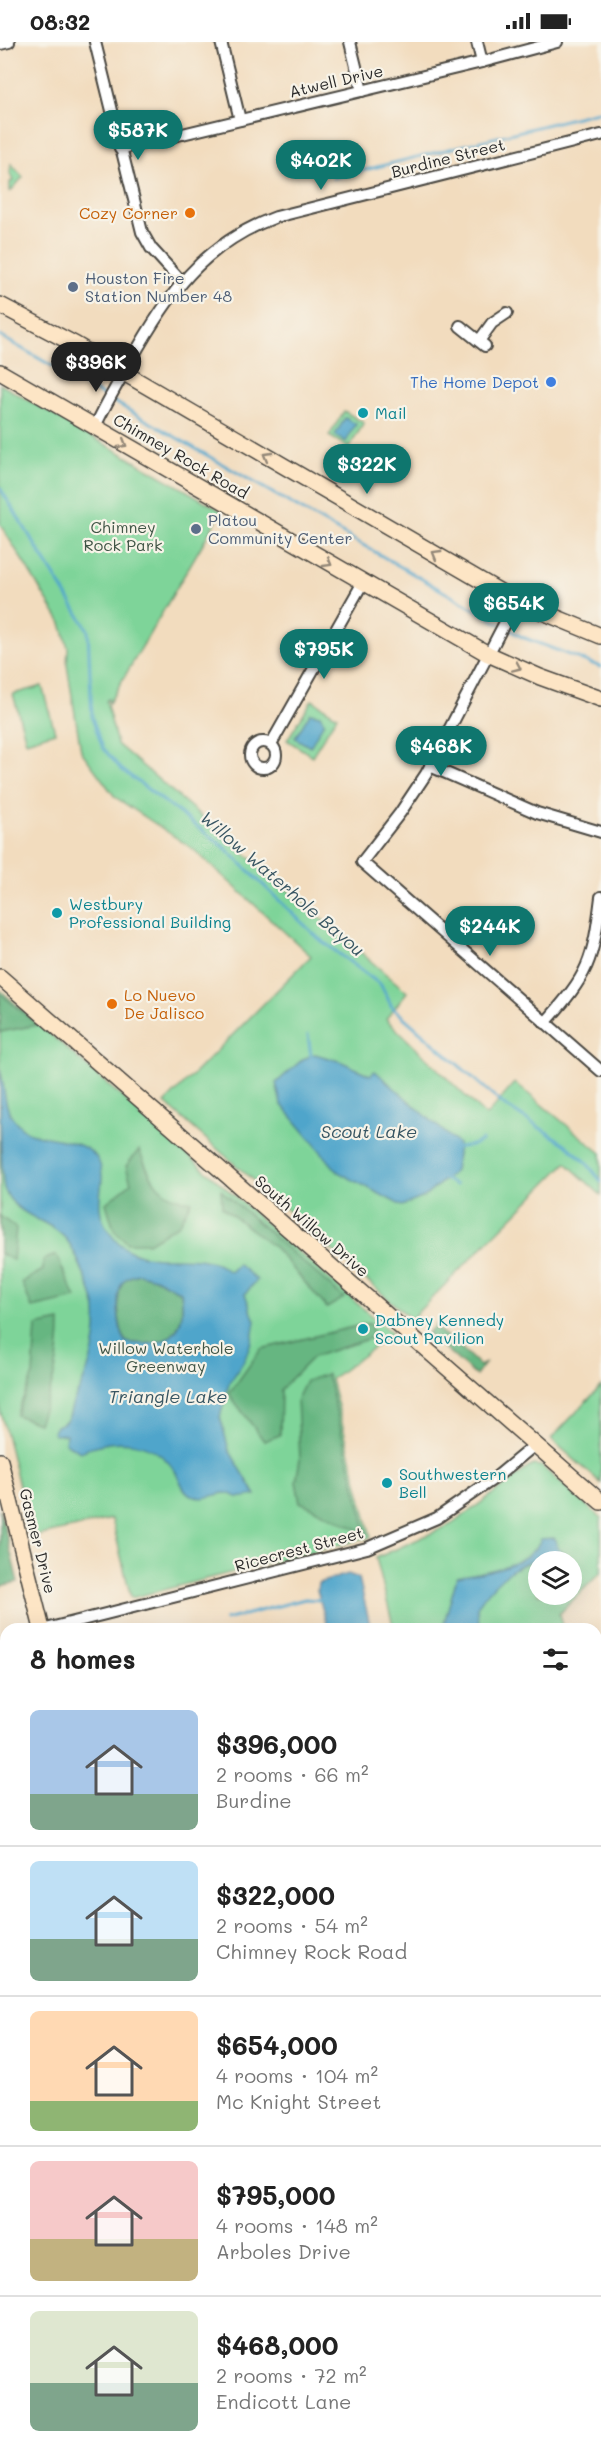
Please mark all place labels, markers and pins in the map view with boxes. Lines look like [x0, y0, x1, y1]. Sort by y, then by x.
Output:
pin: $587K [96, 110, 180, 161]
pin: $402K [279, 140, 363, 191]
place label: Cozy Corner [79, 202, 178, 223]
marker: Cozy Corner [183, 206, 197, 220]
place label: Houston Fire Station Number 48 [85, 267, 232, 306]
marker: Houston Fire Station Number 48 [66, 280, 80, 294]
pin: $396K [54, 342, 138, 393]
place label: The Home Depot [410, 371, 539, 392]
marker: The Home Depot [544, 375, 558, 389]
place label: Mail [375, 402, 407, 423]
marker: Mail [356, 406, 370, 420]
pin: $322K [325, 444, 409, 495]
place label: Platou Community Center [208, 509, 353, 548]
marker: Platou Community Center [189, 522, 203, 536]
pin: $654K [472, 583, 556, 634]
pin: $795K [282, 629, 366, 680]
pin: $468K [399, 726, 483, 777]
place label: Westbury Professional Building [69, 893, 231, 932]
marker: Westbury Professional Building [50, 906, 64, 920]
pin: $244K [448, 906, 532, 957]
place label: Lo Nuevo De Jalisco [124, 984, 204, 1023]
marker: Lo Nuevo De Jalisco [105, 997, 119, 1011]
place label: Dabney Kennedy Scout Pavilion [375, 1309, 504, 1348]
marker: Dabney Kennedy Scout Pavilion [356, 1322, 370, 1336]
place label: Southwestern Bell [399, 1463, 506, 1502]
marker: Southwestern Bell [380, 1476, 394, 1490]

